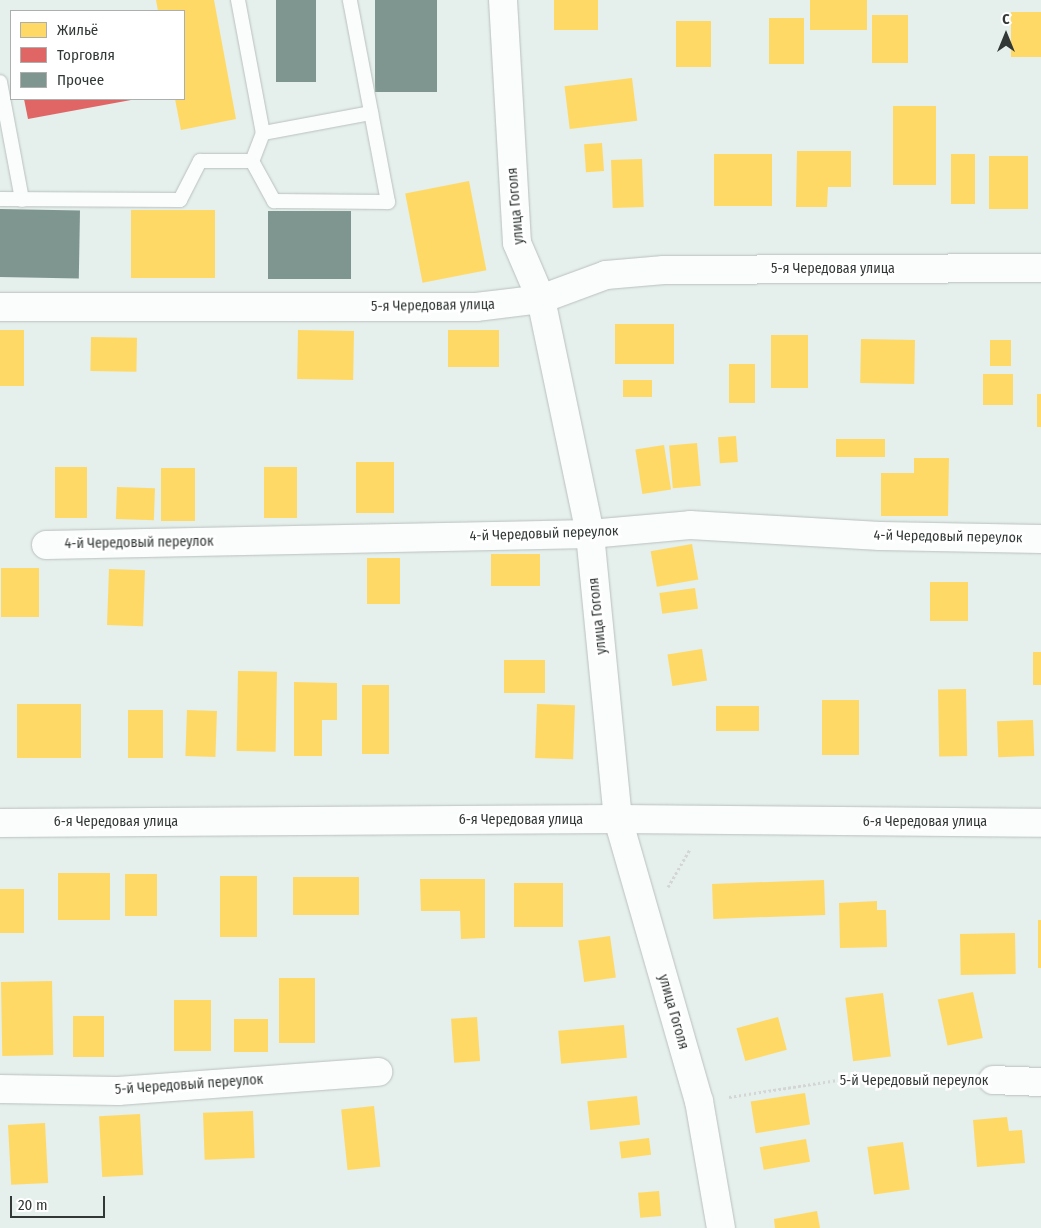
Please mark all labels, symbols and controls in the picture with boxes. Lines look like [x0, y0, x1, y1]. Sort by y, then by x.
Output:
legend [10, 10, 185, 100]
north arrow [981, 10, 1031, 60]
text: С [1002, 11, 1010, 28]
text: Жильё [57, 21, 98, 39]
text: Торговля [57, 46, 115, 64]
text: Прочее [57, 71, 104, 89]
street label: улица Гоголя [504, 167, 528, 245]
street label: 5-я Чередовая улица [771, 261, 895, 277]
street label: 5-я Чередовая улица [371, 297, 495, 315]
street label: 4-й Чередовый переулок [469, 523, 619, 545]
street label: 4-й Чередовый переулок [873, 527, 1023, 547]
street label: 4-й Чередовый переулок [64, 533, 214, 553]
street label: улица Гоголя [586, 577, 610, 655]
street label: 6-я Чередовая улица [459, 812, 583, 828]
street label: 6-я Чередовая улица [54, 814, 178, 830]
street label: 6-я Чередовая улица [863, 814, 987, 830]
street label: улица Гоголя [654, 973, 692, 1051]
street label: 5-й Чередовый переулок [114, 1071, 264, 1099]
street label: 5-й Чередовый переулок [840, 1073, 988, 1089]
scale bar [12, 1186, 108, 1218]
text: 20 m [18, 1196, 48, 1214]

